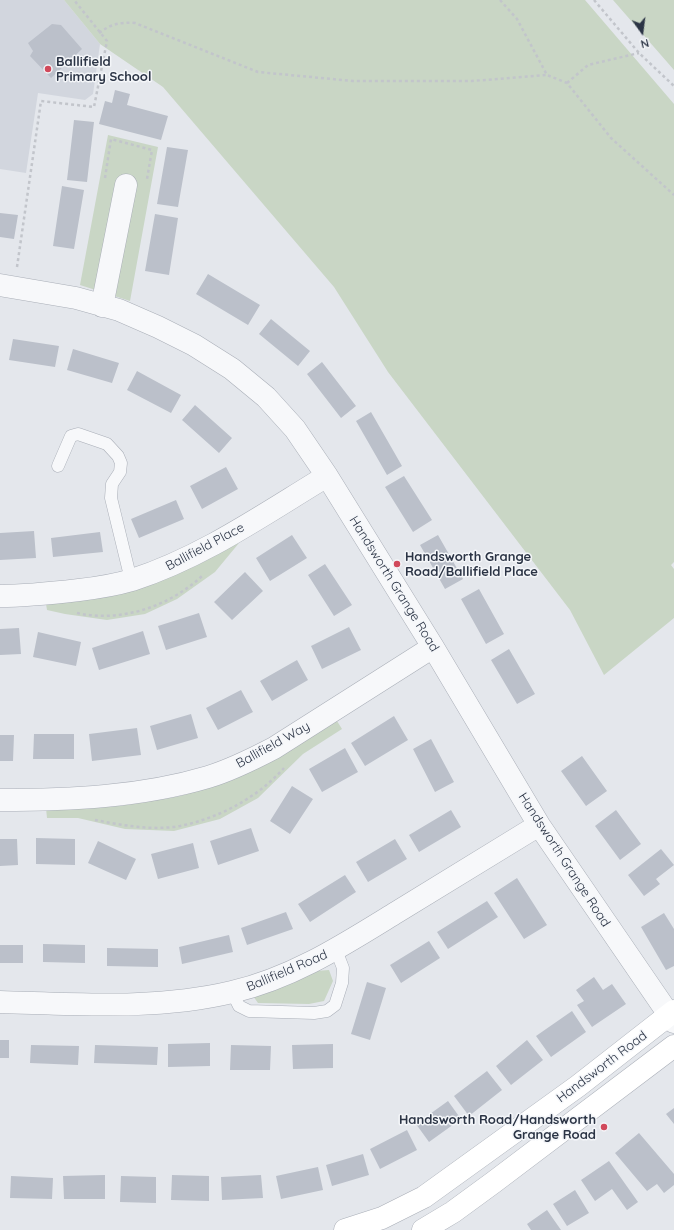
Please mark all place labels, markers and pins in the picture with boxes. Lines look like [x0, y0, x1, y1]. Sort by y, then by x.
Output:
place label: Ballifield Primary School [56, 54, 151, 85]
marker: Ballifield Primary School [43, 64, 53, 74]
place label: Handsworth Grange Road/Ballifield Place [405, 549, 538, 580]
marker: Handsworth Grange Road/Ballifield Place [392, 559, 402, 569]
place label: Handsworth Road/Handsworth Grange Road [399, 1112, 596, 1143]
marker: Handsworth Road/Handsworth Grange Road [599, 1122, 609, 1132]

